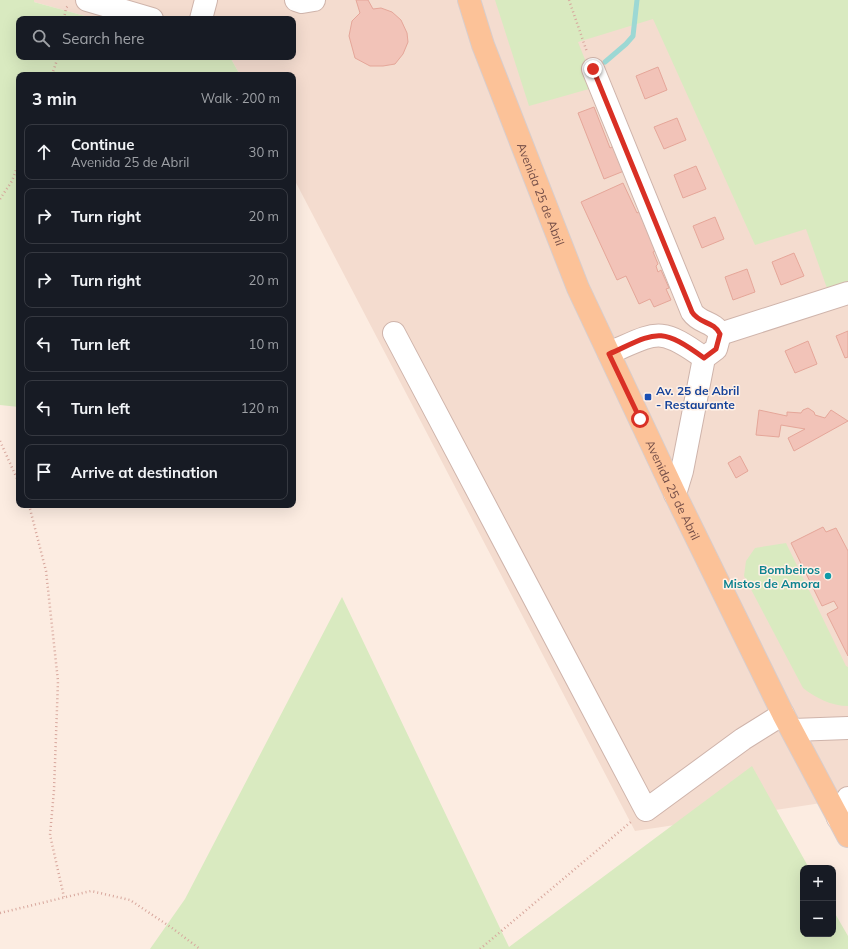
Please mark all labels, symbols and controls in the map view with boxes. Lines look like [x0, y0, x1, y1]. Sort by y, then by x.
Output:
search box [16, 16, 296, 60]
icon: search [30, 27, 52, 49]
text: Search here [62, 29, 144, 48]
route end [584, 60, 602, 78]
text: 3 min [32, 88, 77, 109]
text: Walk · 200 m [201, 90, 280, 106]
text: Continue [71, 135, 134, 154]
street label: Avenida 25 de Abril [514, 140, 568, 248]
icon: ahead [33, 141, 55, 163]
text: 30 m [249, 144, 279, 160]
text: Avenida 25 de Abril [71, 154, 189, 170]
icon: right [33, 205, 55, 227]
text: Turn right [71, 207, 141, 226]
text: 20 m [249, 208, 279, 224]
icon: right [33, 269, 55, 291]
text: Turn right [71, 271, 141, 290]
text: 20 m [249, 272, 279, 288]
icon: left [33, 333, 55, 355]
text: Turn left [71, 335, 130, 354]
text: 10 m [249, 336, 279, 352]
place label: Av. 25 de Abril - Restaurante [656, 383, 739, 412]
marker: Av. 25 de Abril - Restaurante [643, 392, 653, 402]
icon: left [33, 397, 55, 419]
text: Turn left [71, 399, 130, 418]
text: 120 m [241, 400, 279, 416]
route start [631, 410, 649, 428]
street label: Avenida 25 de Abril [643, 437, 704, 542]
icon: arrive [33, 461, 55, 483]
text: Arrive at destination [71, 463, 218, 482]
place label: Bombeiros Mistos de Amora [723, 562, 820, 591]
marker: Bombeiros Mistos de Amora [823, 571, 833, 581]
map controls [800, 865, 836, 937]
button: + [800, 865, 836, 901]
button: − [800, 901, 836, 937]

